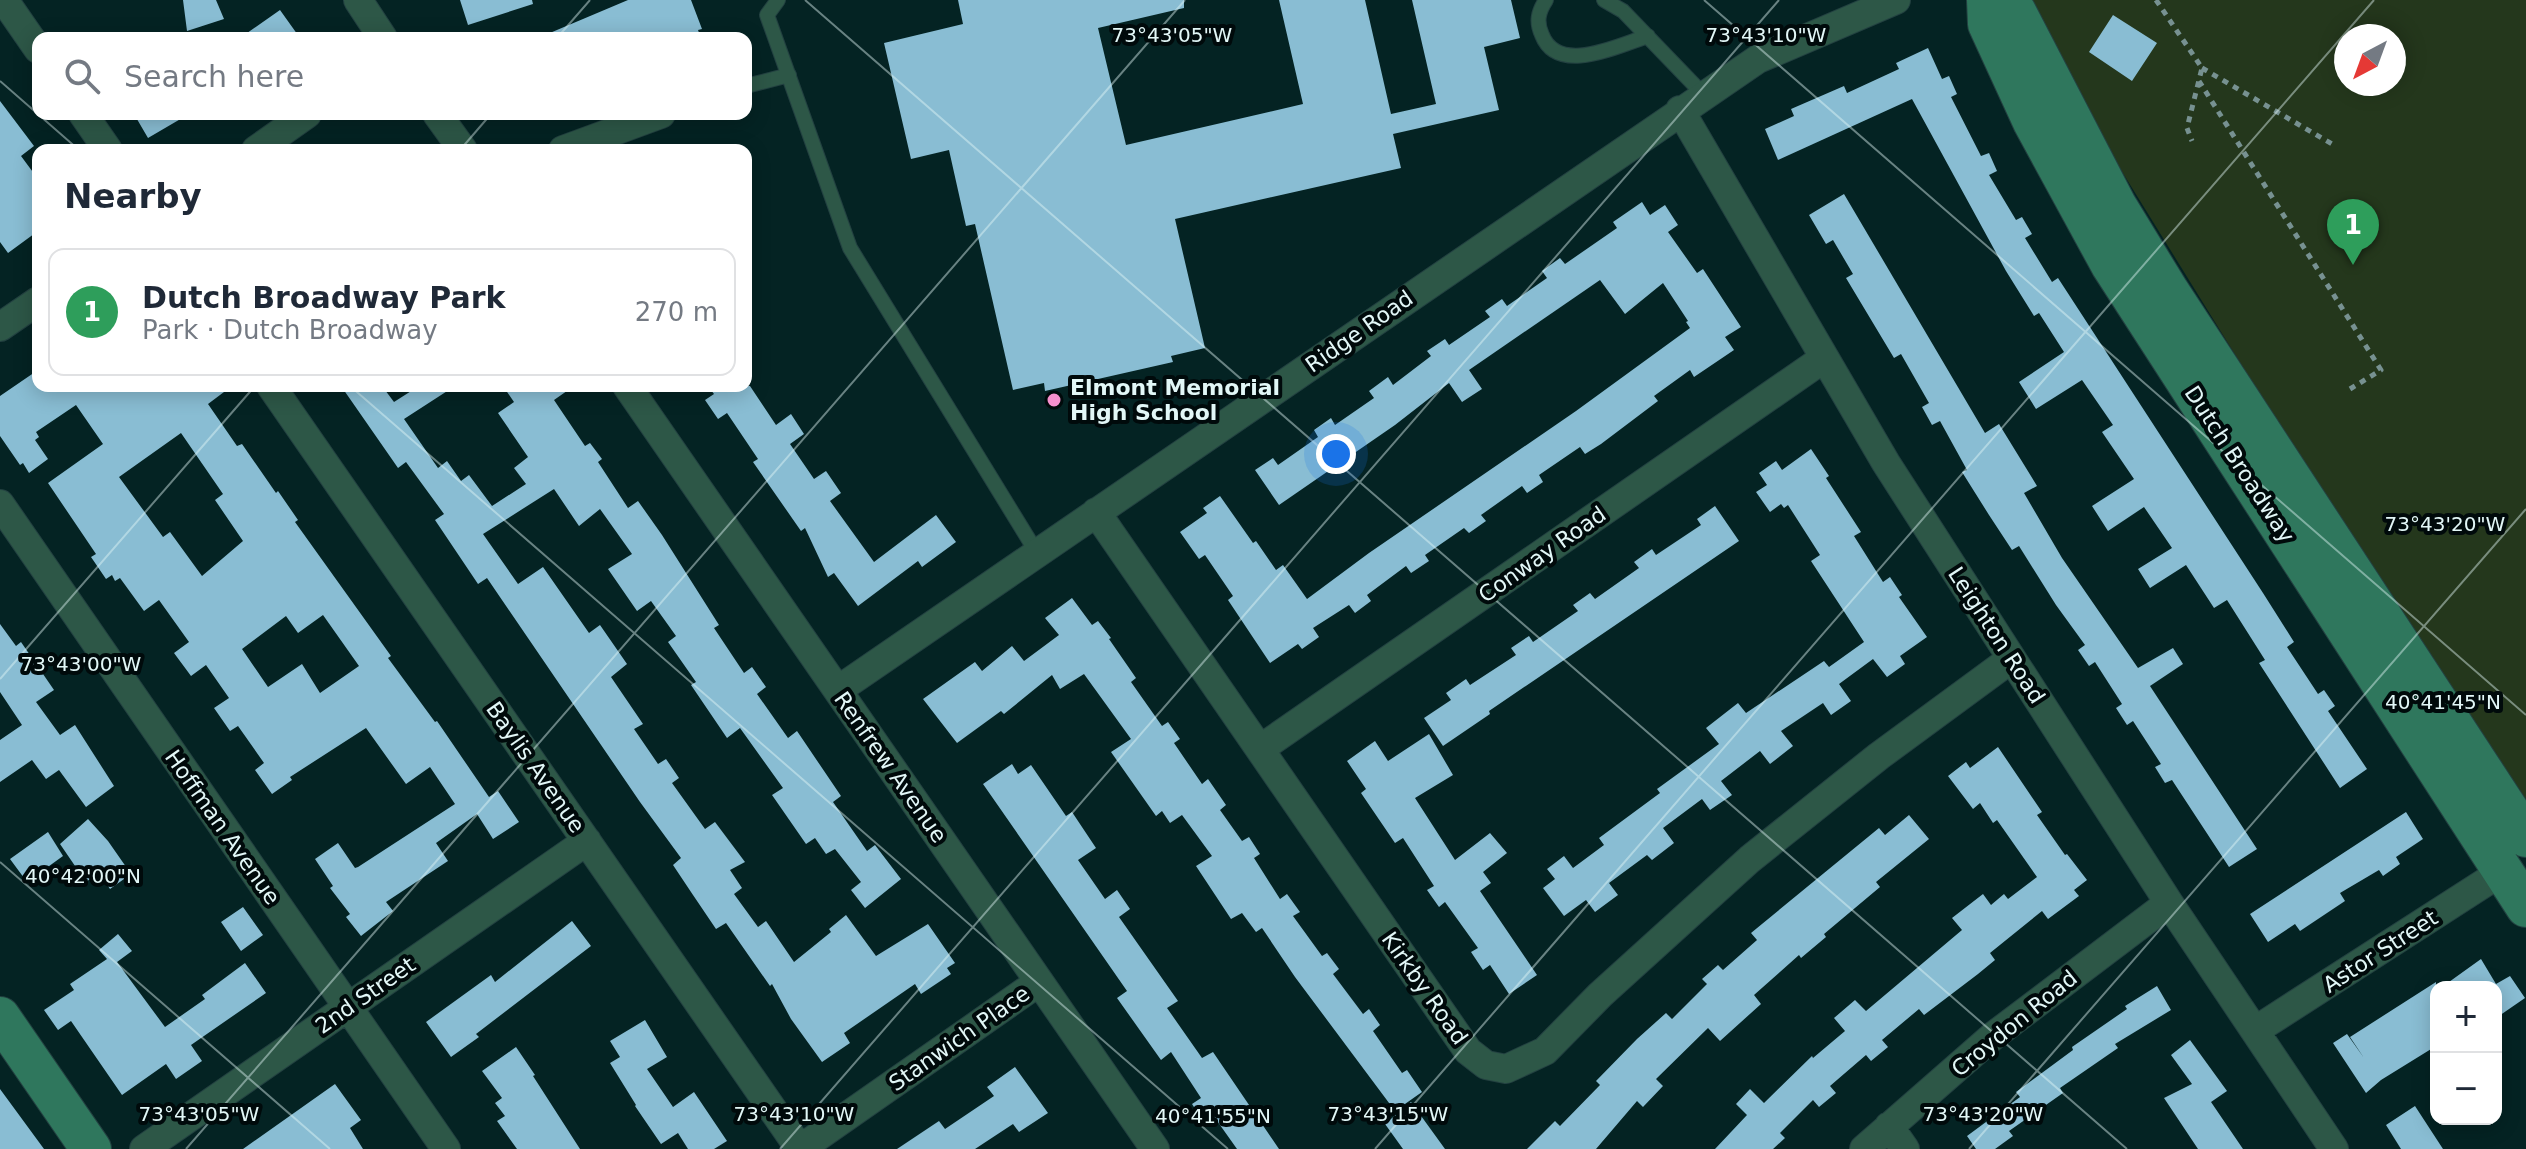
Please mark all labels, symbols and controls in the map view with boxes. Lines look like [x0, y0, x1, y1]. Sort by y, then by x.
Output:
text: 73°43'05"W [1112, 23, 1233, 47]
text: 73°43'10"W [1706, 23, 1827, 47]
north arrow [2334, 24, 2406, 96]
search box [32, 32, 752, 120]
icon: search [60, 54, 104, 98]
text: Search here [124, 59, 304, 94]
text: Nearby [64, 176, 202, 216]
pin: 1 [2327, 199, 2379, 265]
text: Dutch Broadway Park [142, 280, 505, 315]
street label: Ridge Road [1301, 285, 1418, 378]
text: 1 [83, 297, 101, 327]
text: 270 m [635, 297, 718, 327]
text: Park · Dutch Broadway [142, 315, 438, 345]
place label: Elmont Memorial High School [1070, 375, 1280, 425]
street label: Dutch Broadway [2180, 381, 2300, 547]
marker: Elmont Memorial High School [1045, 391, 1063, 409]
your location [1316, 434, 1356, 474]
street label: Conway Road [1474, 501, 1611, 608]
text: 73°43'20"W [2385, 512, 2506, 536]
street label: Leighton Road [1943, 562, 2050, 708]
text: 73°43'00"W [21, 652, 142, 676]
street label: Renfrew Avenue [829, 687, 952, 848]
text: 40°41'45"N [2385, 690, 2501, 714]
street label: Baylis Avenue [481, 697, 590, 838]
street label: Hoffman Avenue [160, 745, 285, 909]
text: 40°42'00"N [25, 864, 141, 888]
street label: Astor Street [2318, 905, 2443, 998]
street label: Kirkby Road [1377, 927, 1473, 1049]
street label: 2nd Street [311, 952, 420, 1039]
street label: Croydon Road [1947, 965, 2082, 1082]
street label: Stanwich Place [884, 981, 1034, 1096]
map controls [2430, 981, 2502, 1125]
button: + [2430, 981, 2502, 1053]
button: − [2430, 1053, 2502, 1125]
text: 73°43'05"W [139, 1102, 260, 1126]
text: 73°43'10"W [734, 1102, 855, 1126]
text: 73°43'15"W [1328, 1102, 1449, 1126]
text: 73°43'20"W [1923, 1102, 2044, 1126]
text: 40°41'55"N [1155, 1104, 1271, 1128]

